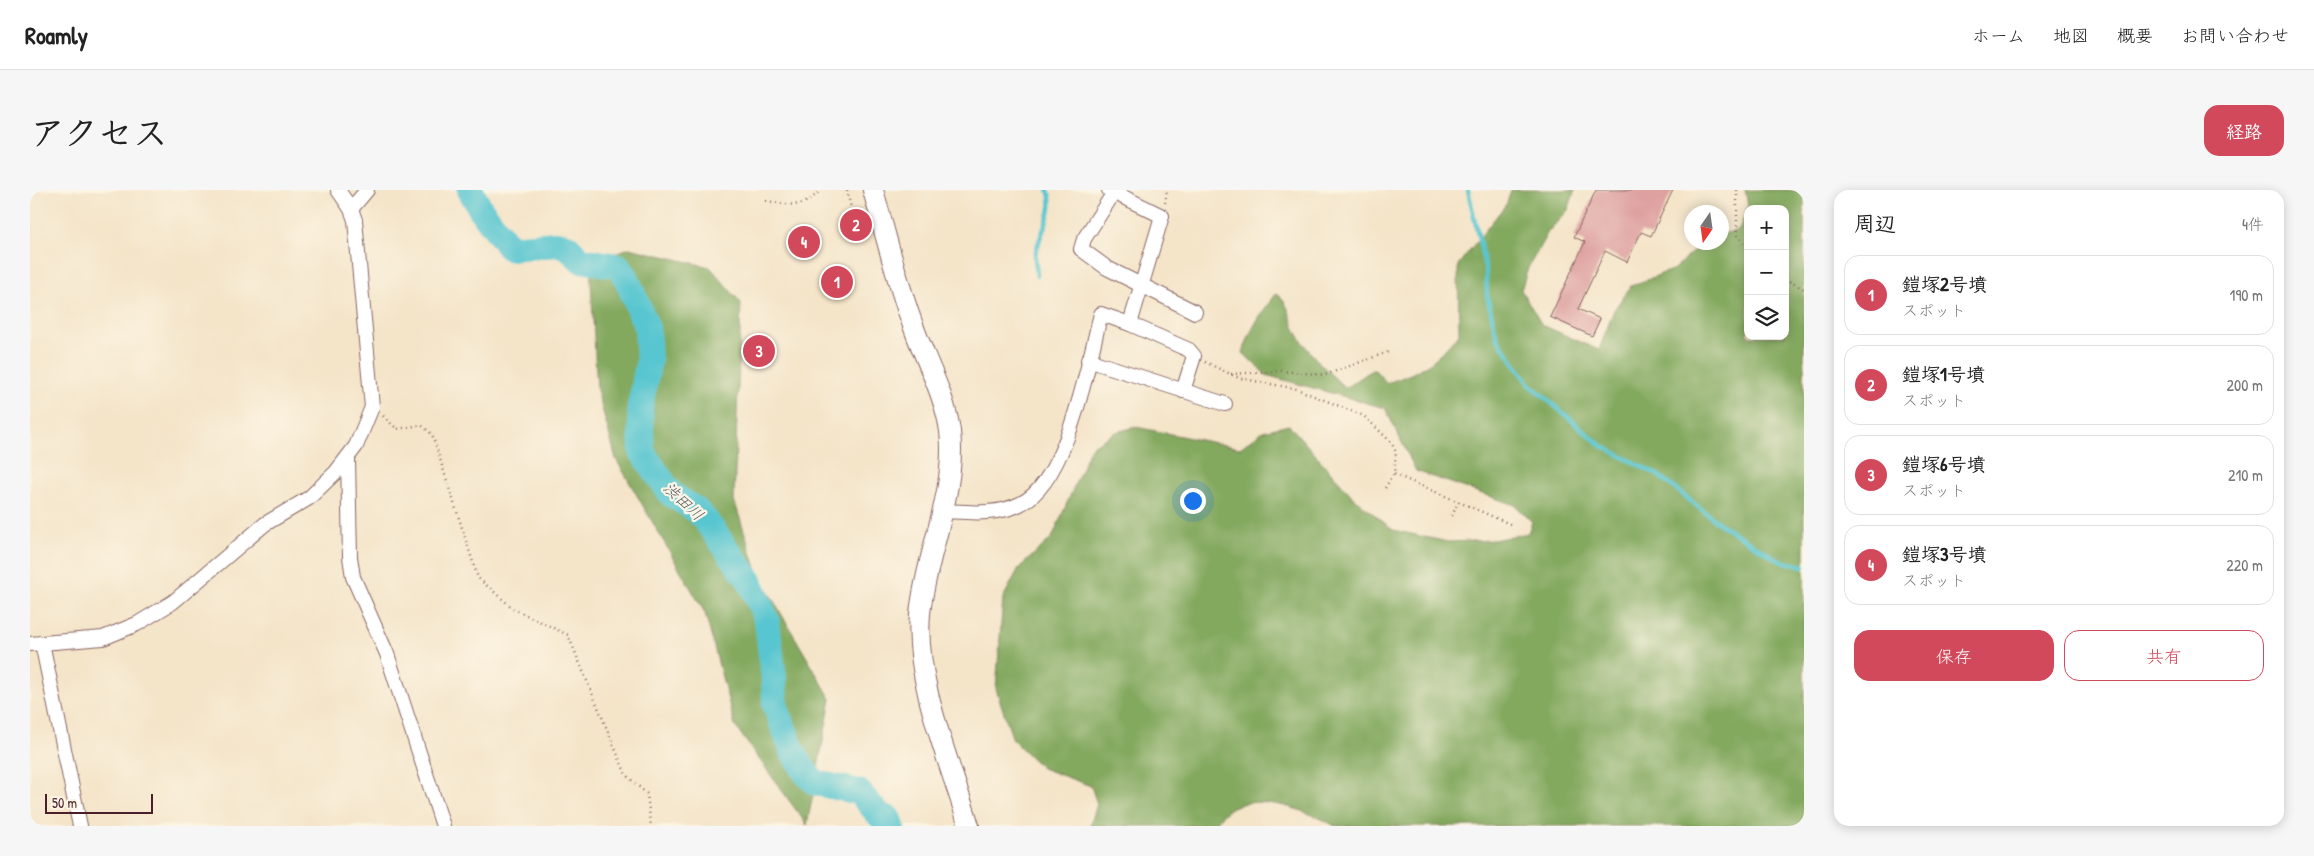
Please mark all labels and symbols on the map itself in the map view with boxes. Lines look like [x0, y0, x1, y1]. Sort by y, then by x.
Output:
north arrow [1684, 205, 1729, 250]
pin: 2 [840, 206, 872, 244]
pin: 4 [788, 223, 820, 261]
pin: 1 [821, 263, 853, 301]
pin: 3 [743, 332, 775, 370]
water label: 渋田川 [659, 477, 709, 525]
your location [1180, 488, 1206, 514]
scale bar [45, 791, 152, 814]

